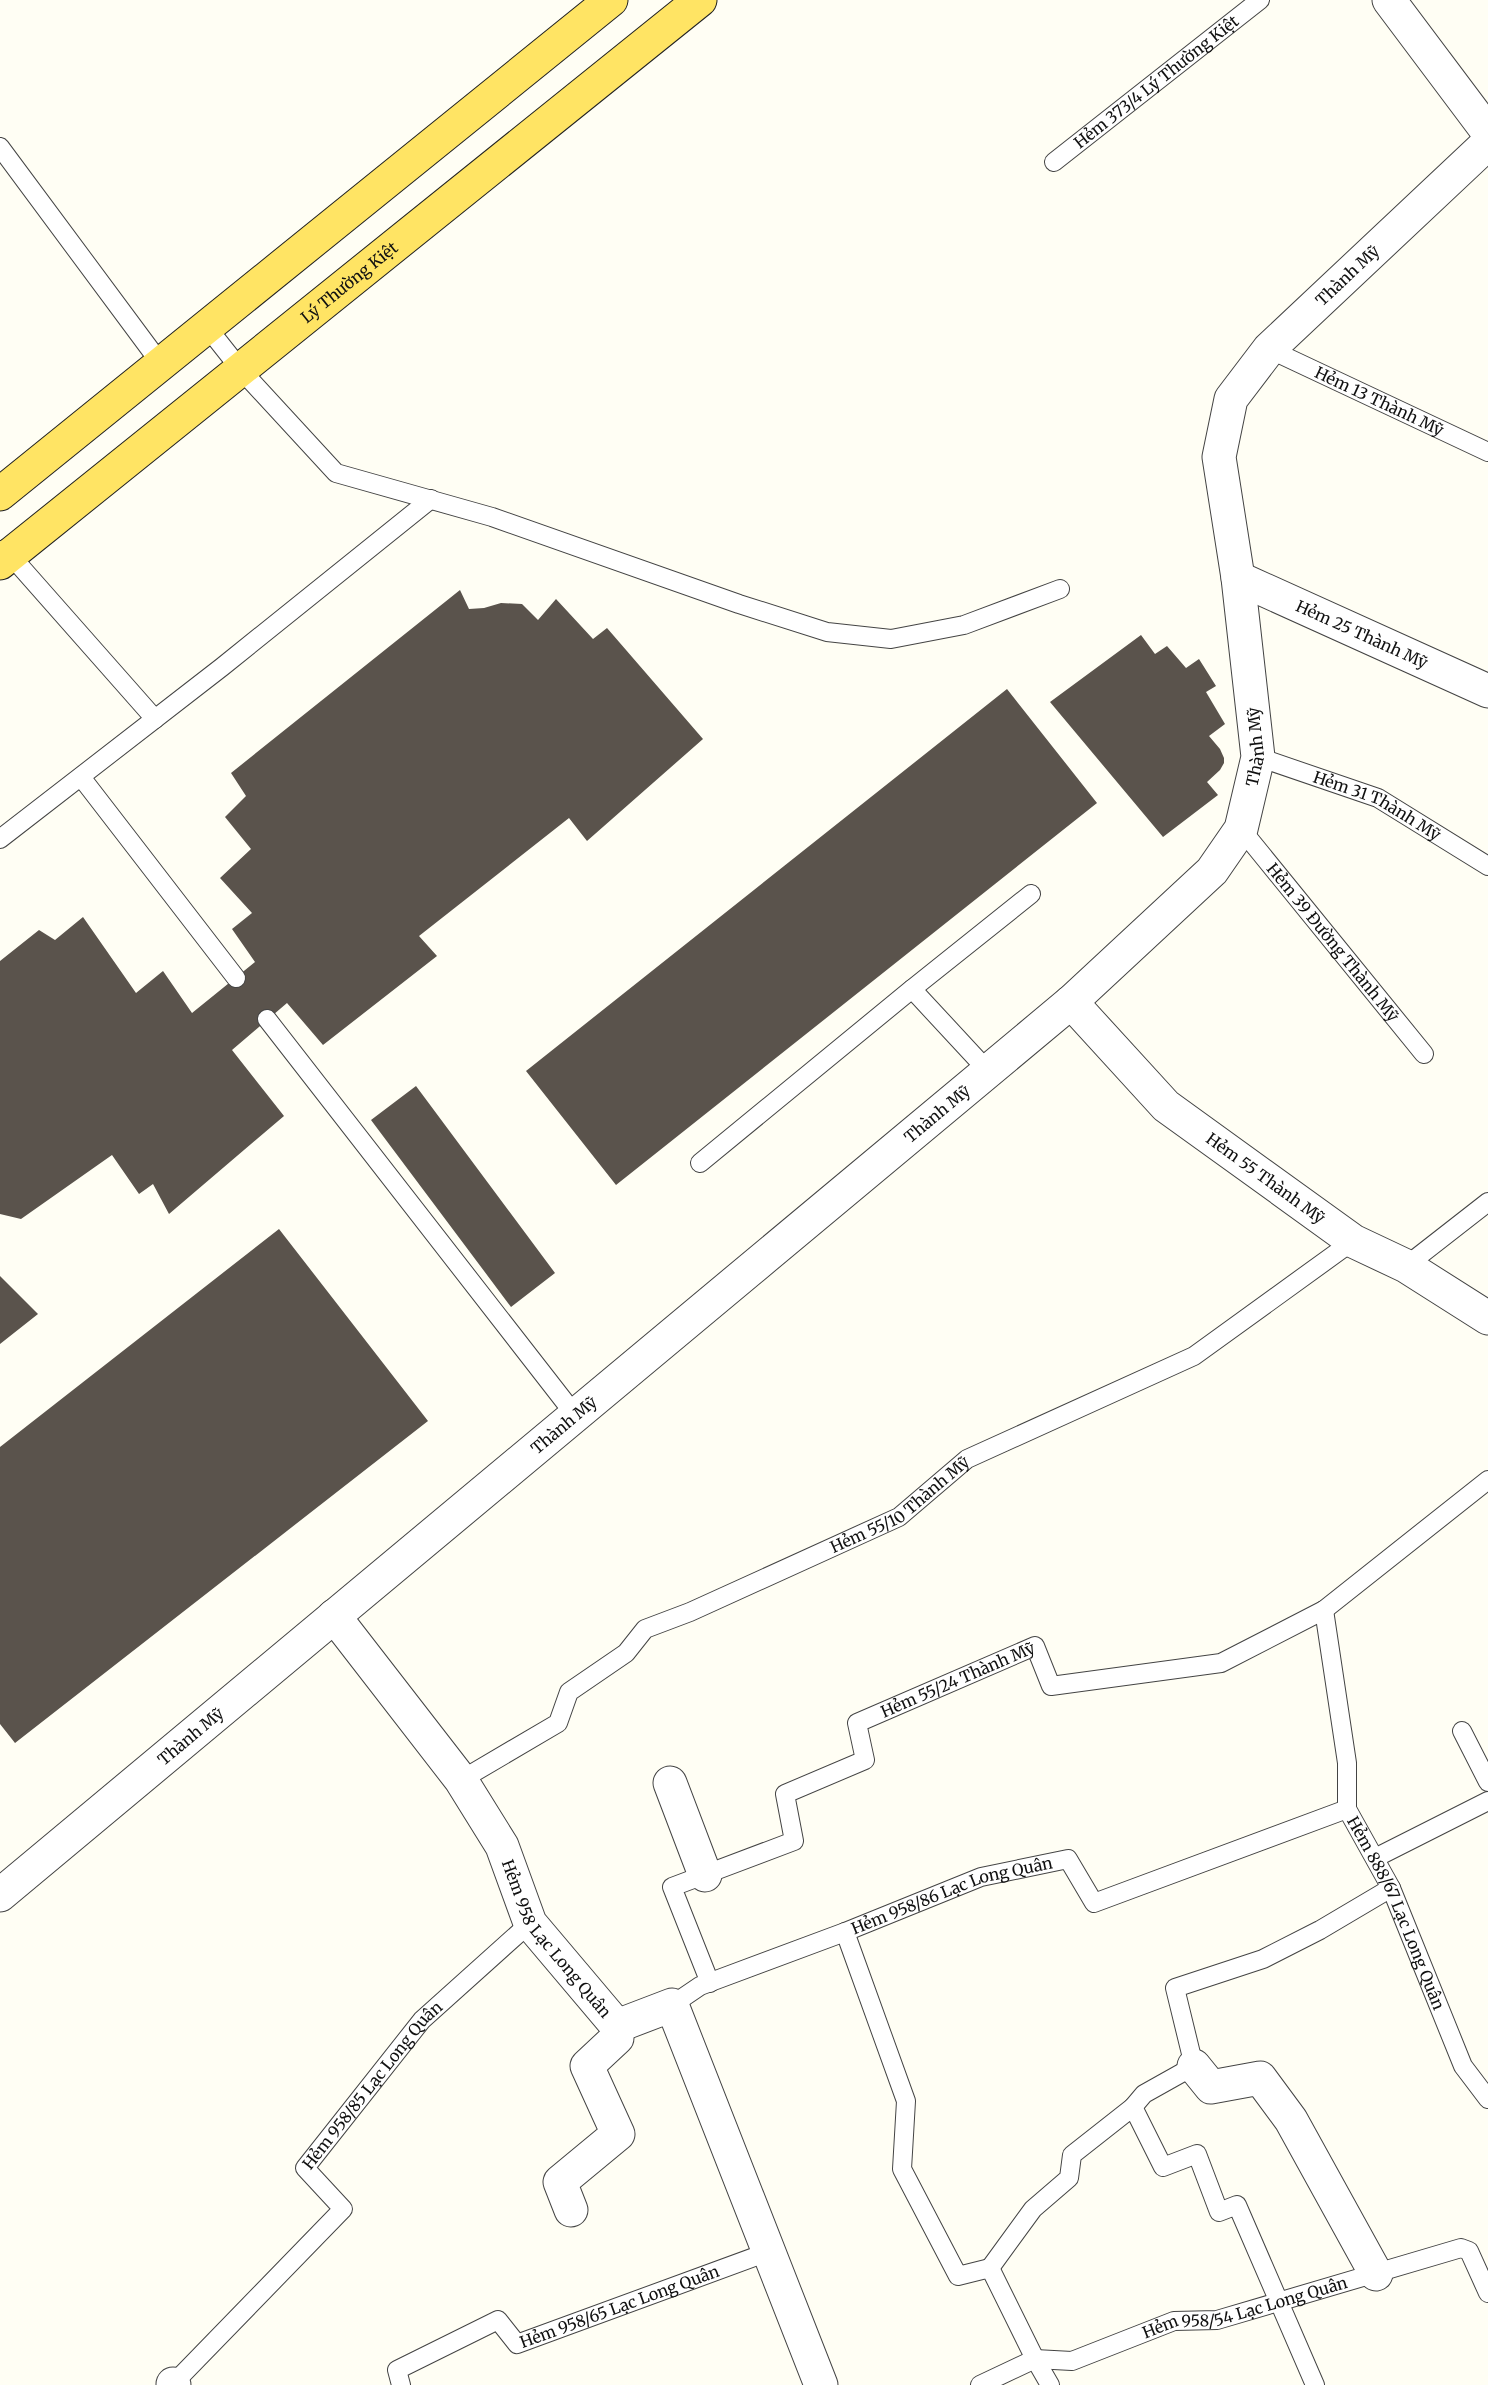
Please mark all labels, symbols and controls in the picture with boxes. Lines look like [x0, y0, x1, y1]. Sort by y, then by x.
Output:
street label: Hẻm 373/4 Lý Thường Kiệt [1070, 10, 1243, 152]
street label: Lý Thường Kiệt [297, 237, 402, 327]
street label: Thành Mỹ [1311, 240, 1384, 310]
street label: Hẻm 13 Thành Mỹ [1312, 362, 1448, 440]
street label: Hẻm 25 Thành Mỹ [1293, 596, 1432, 673]
street label: Thành Mỹ [1241, 706, 1268, 788]
street label: Hẻm 31 Thành Mỹ [1311, 767, 1445, 845]
street label: Hẻm 39 Đường Thành Mỹ [1263, 859, 1404, 1026]
street label: Thành Mỹ [900, 1080, 975, 1147]
street label: Hẻm 55 Thành Mỹ [1202, 1128, 1330, 1228]
street label: Thành Mỹ [527, 1391, 601, 1458]
street label: Hẻm 55/10 Thành Mỹ [827, 1451, 974, 1557]
street label: Hẻm 55/24 Thành Mỹ [878, 1637, 1038, 1722]
street label: Thành Mỹ [153, 1703, 228, 1769]
street label: Hẻm 888/67 Lạc Long Quân [1343, 1813, 1449, 2013]
street label: Hẻm 958/86 Lạc Long Quân [848, 1852, 1055, 1938]
street label: Hẻm 958 Lạc Long Quân [498, 1857, 616, 2022]
street label: Hẻm 958/85 Lạc Long Quân [298, 1997, 447, 2173]
street label: Hẻm 958/65 Lạc Long Quân [517, 2261, 722, 2352]
street label: Hẻm 958/54 Lạc Long Quân [1139, 2272, 1350, 2342]

